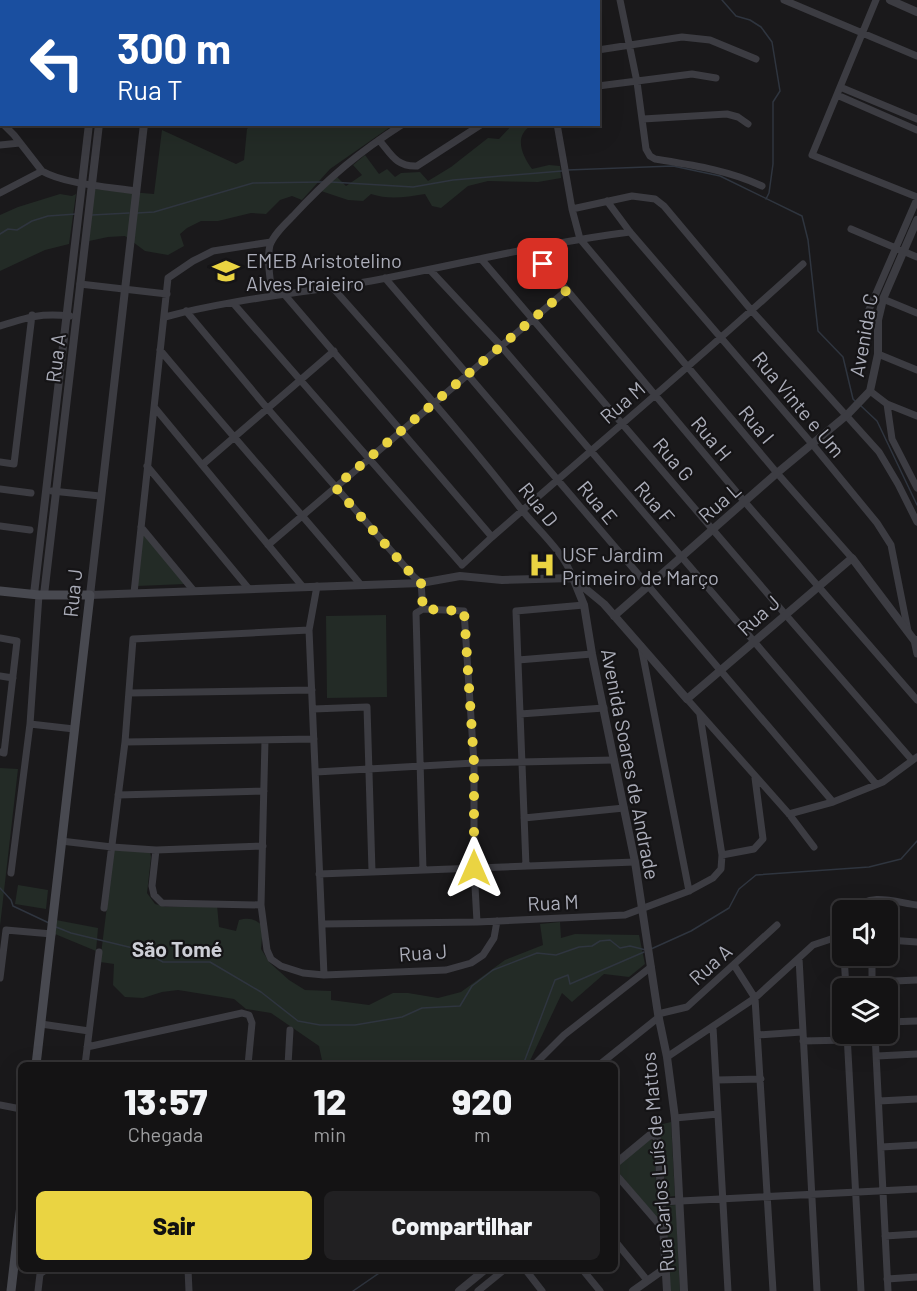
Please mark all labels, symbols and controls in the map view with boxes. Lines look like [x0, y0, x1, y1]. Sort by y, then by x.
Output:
text: 300 m [117, 22, 231, 72]
icon: left [18, 24, 96, 102]
text: Rua T [117, 73, 183, 105]
pin [517, 238, 568, 289]
icon: arrive [526, 247, 559, 280]
place label: EMEB Aristotelino Alves Praieiro [246, 248, 402, 295]
school or university icon: EMEB Aristotelino Alves Praieiro [211, 256, 241, 286]
street label: Avenida C [844, 291, 882, 379]
street label: Rua A [40, 332, 70, 384]
street label: Rua Vinte e Um [748, 346, 850, 462]
street label: Rua M [595, 376, 649, 428]
street label: Rua I [734, 400, 780, 448]
street label: Rua H [687, 411, 737, 465]
street label: Rua G [649, 432, 699, 486]
street label: Rua E [573, 475, 623, 529]
street label: Rua F [630, 476, 680, 528]
street label: Rua D [514, 477, 564, 531]
street label: Rua L [693, 477, 745, 527]
place label: USF Jardim Primeiro de Março [562, 542, 719, 589]
hospital icon: USF Jardim Primeiro de Março [527, 550, 557, 580]
street label: Rua J [58, 568, 86, 618]
street label: Rua J [732, 590, 784, 640]
street label: Avenida Soares de Andrade [597, 646, 665, 882]
position arrow [442, 836, 506, 900]
street label: Rua M [527, 889, 579, 915]
map controls [832, 900, 898, 1044]
button: sound [832, 900, 898, 966]
district label: São Tomé [132, 936, 222, 961]
street label: Rua J [398, 938, 448, 966]
street label: Rua A [684, 939, 736, 989]
button: layers [832, 978, 898, 1044]
street label: Rua Carlos Luís de Mattos [635, 1051, 679, 1273]
text: 13:57 [124, 1079, 207, 1122]
text: 12 [313, 1079, 346, 1122]
text: 920 [452, 1079, 512, 1122]
text: Chegada [128, 1122, 203, 1146]
text: min [314, 1122, 346, 1146]
text: m [474, 1122, 490, 1146]
button: Sair [36, 1191, 312, 1260]
button: Compartilhar [324, 1191, 600, 1260]

